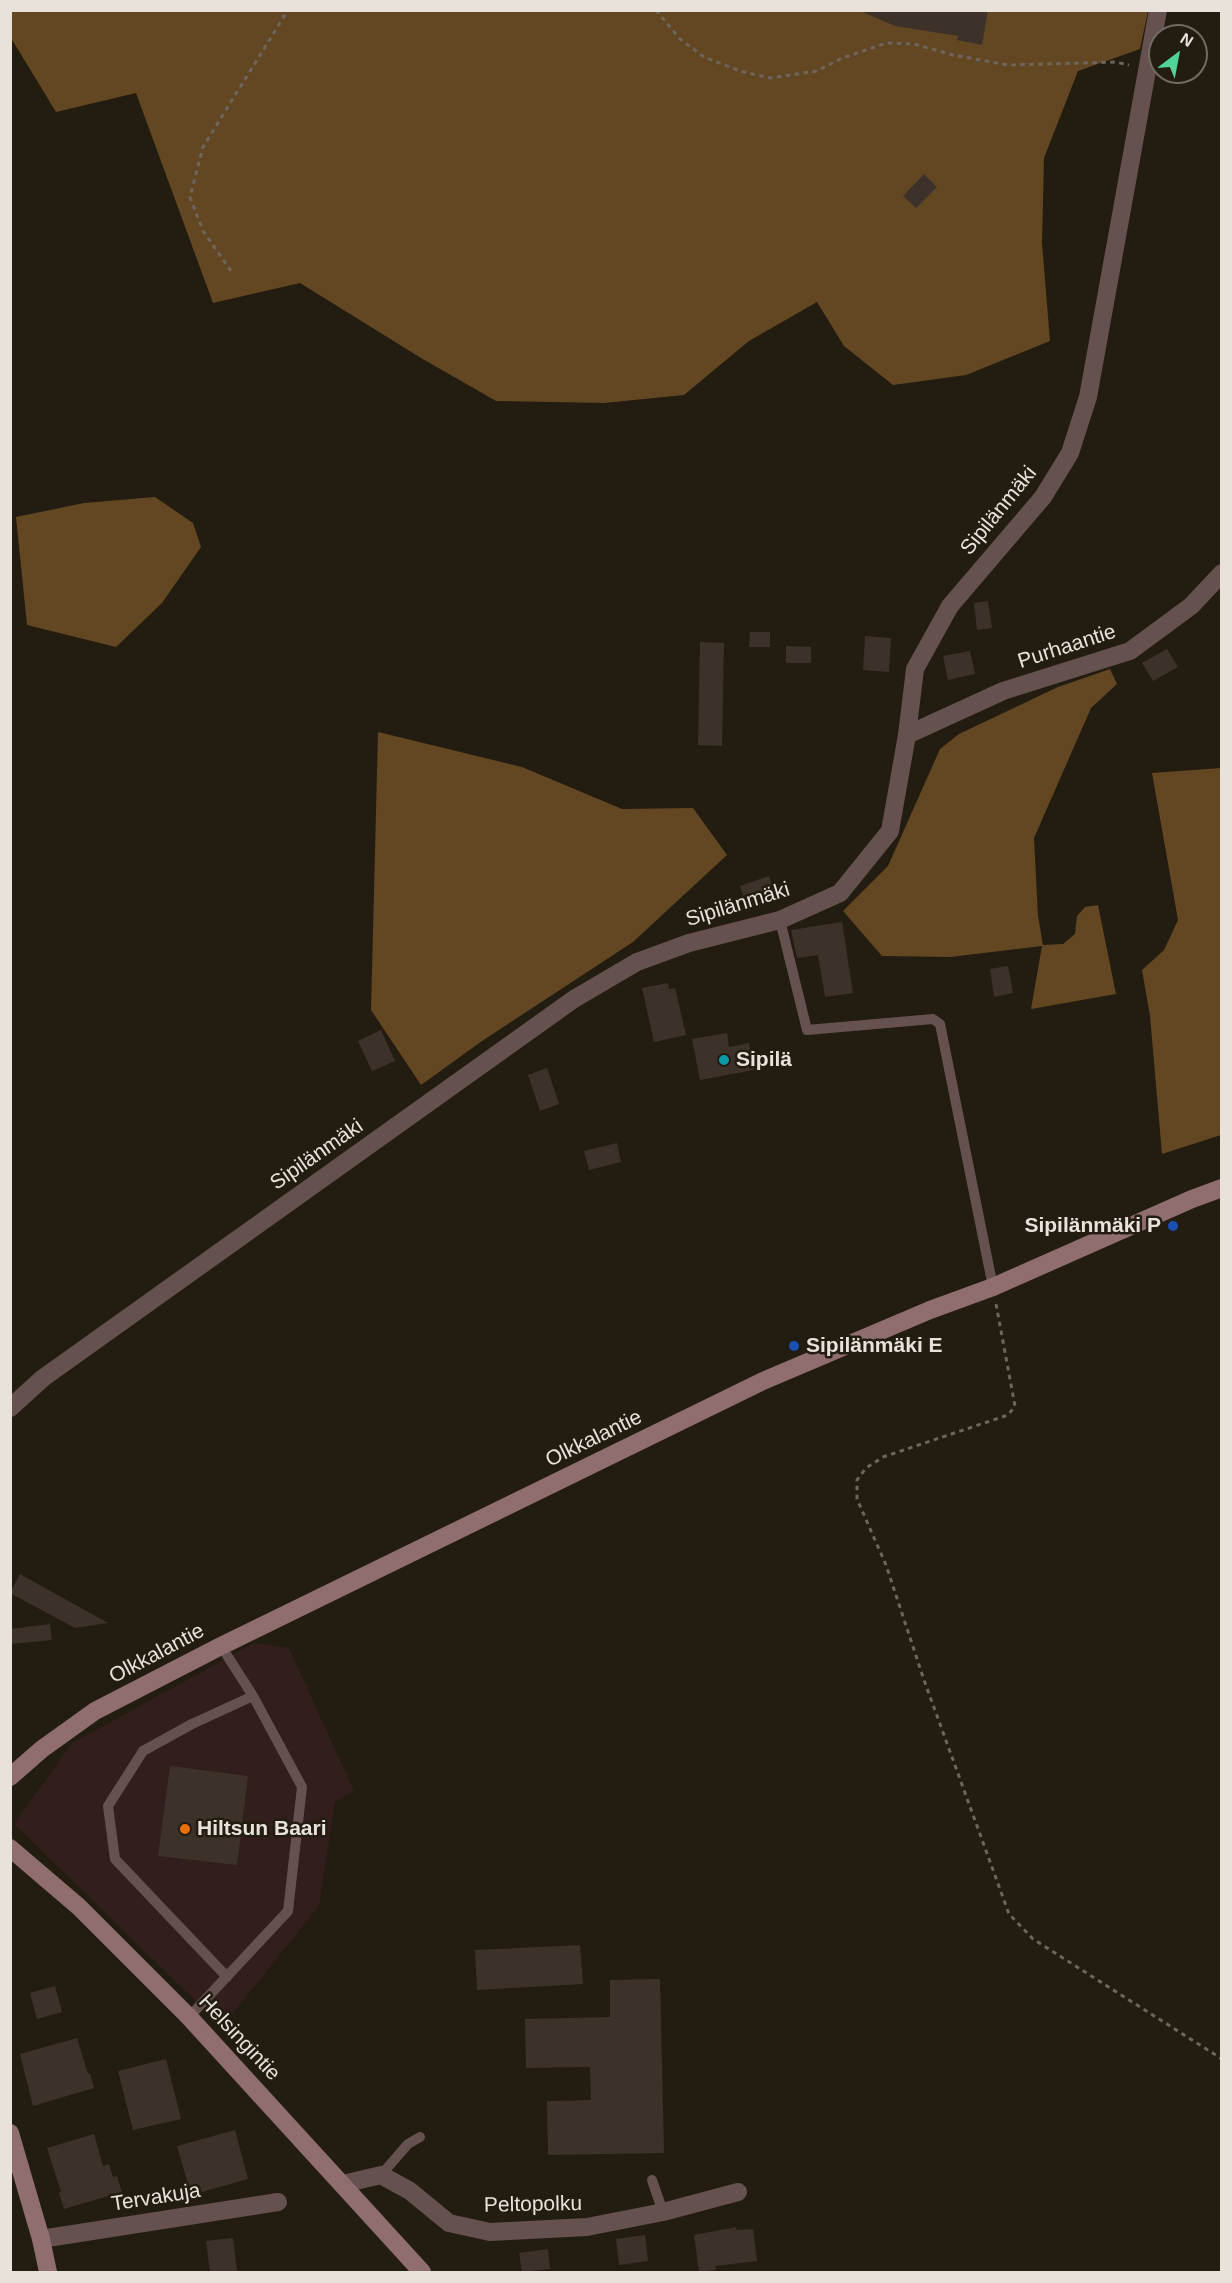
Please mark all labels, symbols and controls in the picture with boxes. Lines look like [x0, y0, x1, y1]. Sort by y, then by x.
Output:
north arrow [1148, 24, 1208, 84]
text: N [1177, 30, 1196, 50]
street label: Sipilänmäki [955, 461, 1043, 561]
street label: Purhaantie [1015, 619, 1119, 675]
street label: Sipilänmäki [683, 877, 793, 933]
place label: Sipilä [736, 1047, 792, 1073]
marker: Sipilä [717, 1053, 731, 1067]
street label: Sipilänmäki [266, 1114, 368, 1196]
place label: Sipilänmäki P [1024, 1213, 1161, 1239]
marker: Sipilänmäki P [1166, 1219, 1180, 1233]
place label: Sipilänmäki E [806, 1333, 943, 1359]
marker: Sipilänmäki E [787, 1339, 801, 1353]
street label: Olkkalantie [542, 1405, 646, 1473]
street label: Olkkalantie [105, 1618, 209, 1690]
place label: Hiltsun Baari [197, 1816, 327, 1842]
marker: Hiltsun Baari [178, 1822, 192, 1836]
street label: Helsingintie [193, 1990, 285, 2086]
street label: Tervakuja [110, 2179, 202, 2217]
street label: Peltopolku [484, 2192, 582, 2218]

